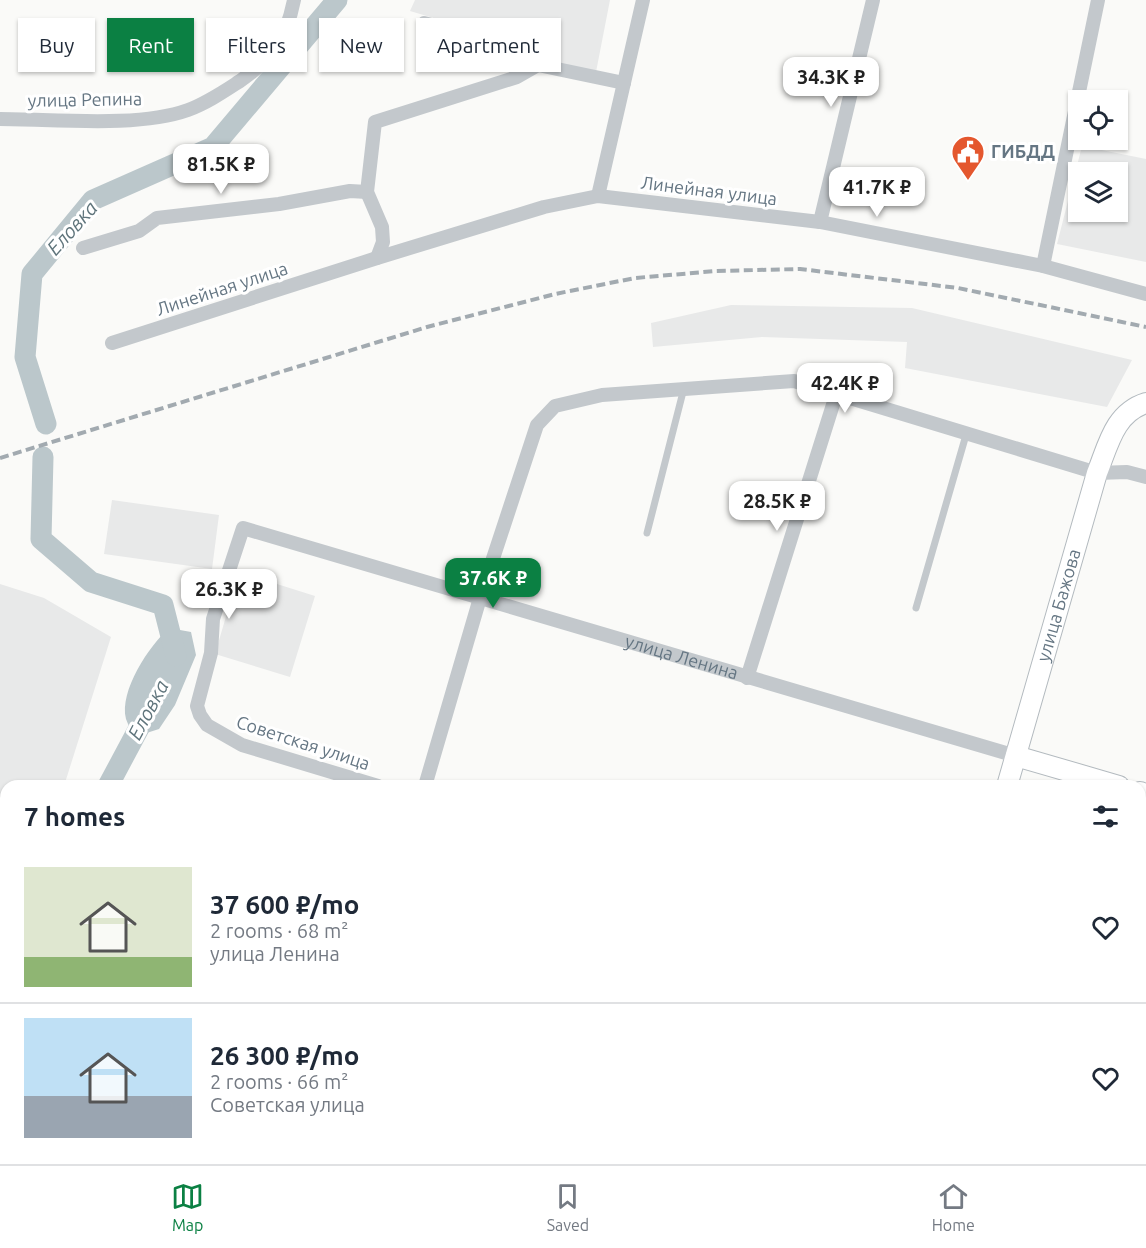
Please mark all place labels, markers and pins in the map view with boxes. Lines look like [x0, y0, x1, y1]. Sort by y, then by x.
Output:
pin: 34.3K ₽ [776, 57, 886, 108]
public building icon: ГИБДД [950, 134, 986, 181]
place label: ГИБДД [991, 141, 1055, 161]
pin: 81.5K ₽ [166, 144, 276, 195]
pin: 41.7K ₽ [822, 167, 932, 218]
pin: 42.4K ₽ [790, 363, 900, 414]
pin: 28.5K ₽ [722, 481, 832, 532]
pin: 37.6K ₽ [438, 558, 548, 609]
pin: 26.3K ₽ [174, 569, 284, 620]

